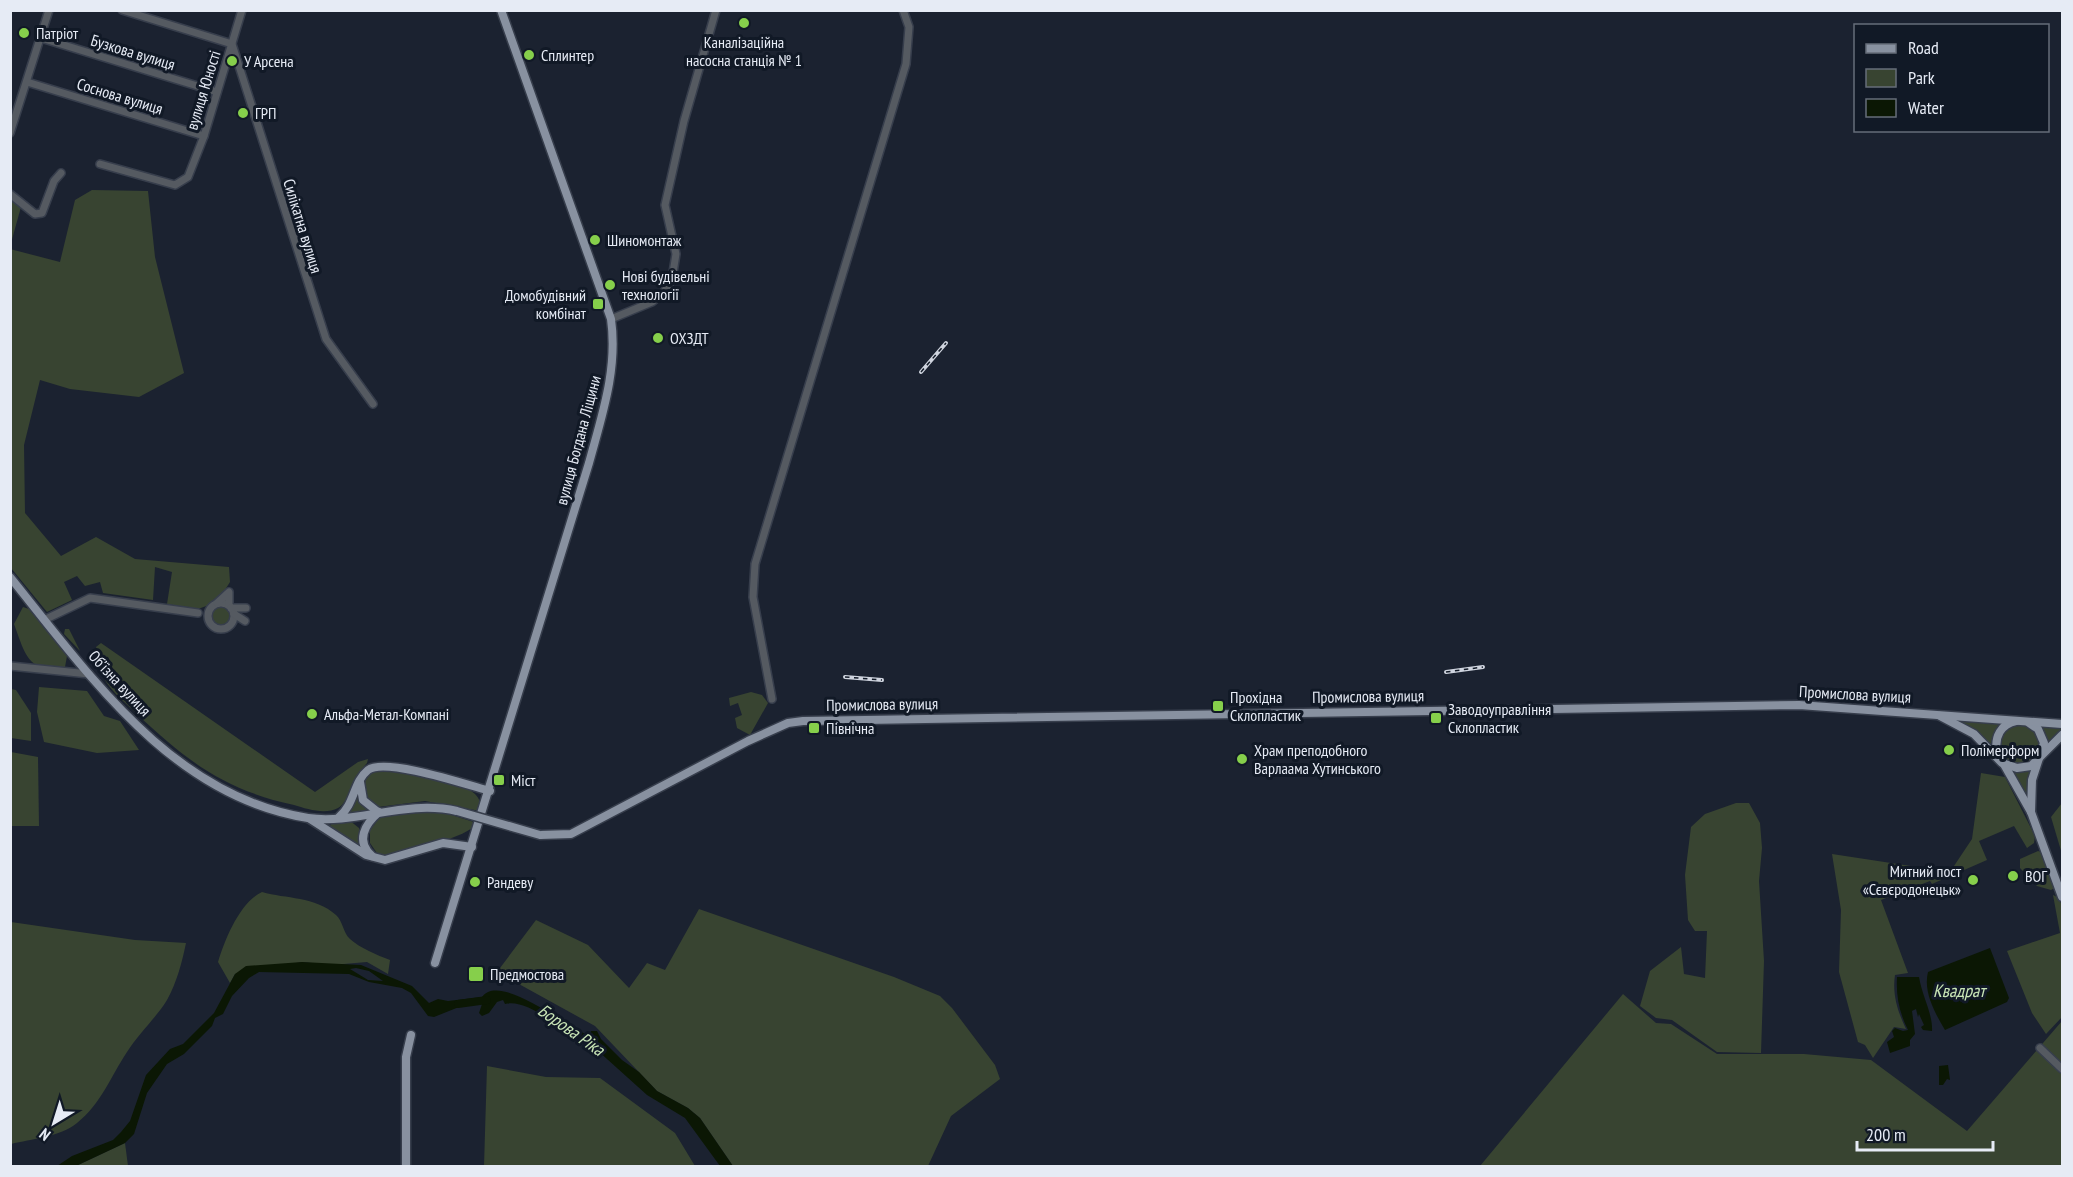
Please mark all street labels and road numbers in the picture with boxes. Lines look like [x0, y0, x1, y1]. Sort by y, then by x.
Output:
street label: Бузкова вулиця [88, 30, 178, 74]
street label: вулиця Юності [181, 48, 225, 132]
street label: Соснова вулиця [75, 73, 165, 119]
street label: Силікатна вулиця [279, 176, 327, 276]
street label: вулиця Богдана Ліщини [551, 373, 605, 507]
street label: Об’їзна вулиця [85, 646, 155, 720]
street label: Промислова вулиця [1799, 681, 1911, 707]
street label: Промислова вулиця [1312, 685, 1424, 707]
street label: Промислова вулиця [826, 693, 938, 715]

